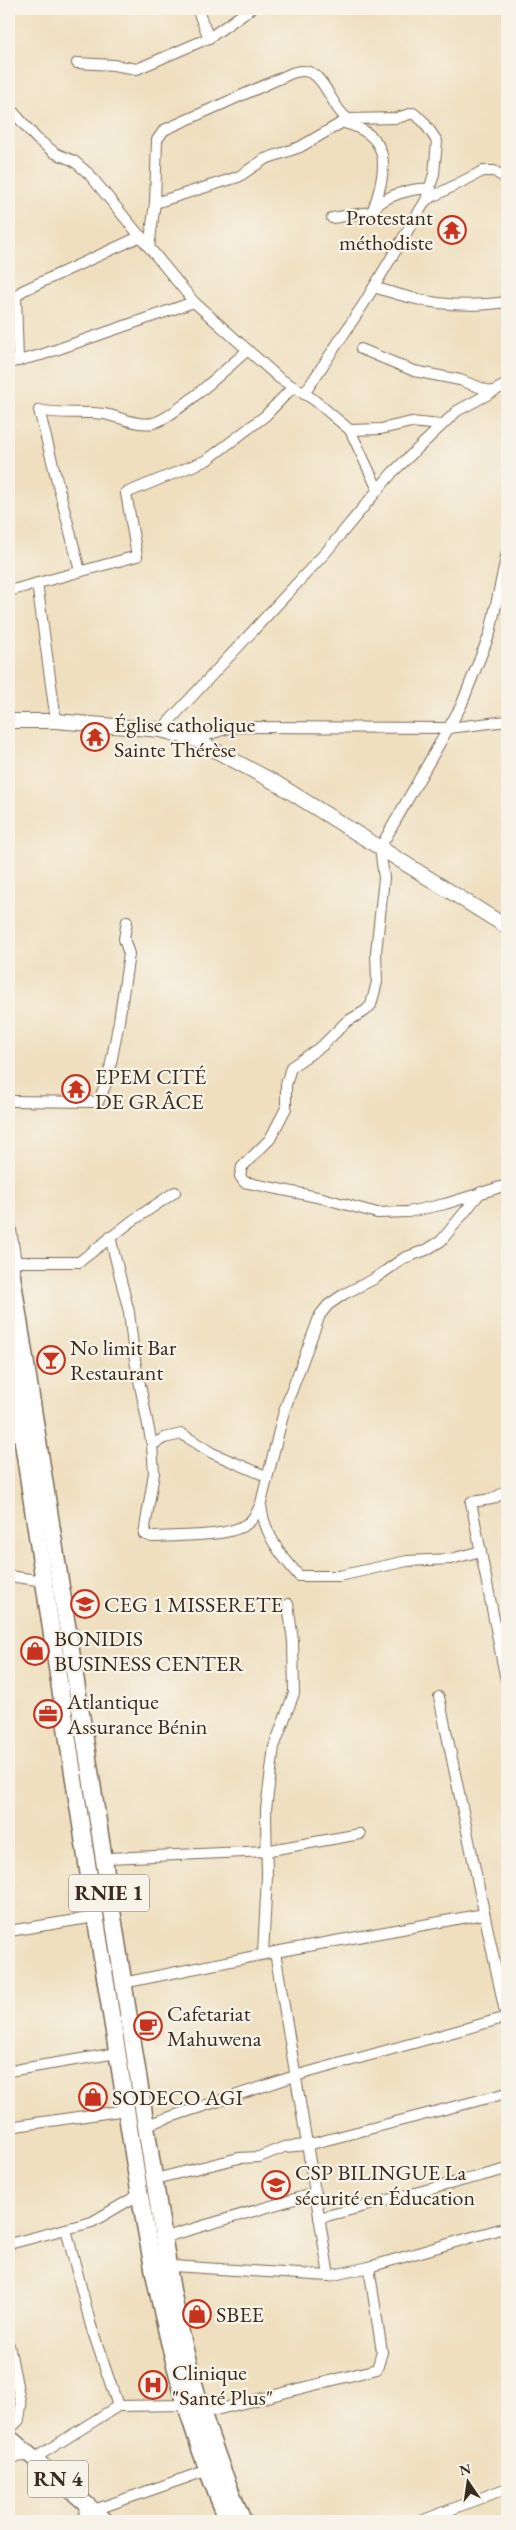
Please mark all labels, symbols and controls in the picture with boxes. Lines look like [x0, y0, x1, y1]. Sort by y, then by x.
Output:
place label: Protestant méthodiste [339, 203, 433, 257]
temple icon: Protestant méthodiste [437, 215, 467, 245]
place label: Église catholique Sainte Thérèse [114, 710, 256, 764]
temple icon: Église catholique Sainte Thérèse [80, 722, 110, 752]
place label: EPEM CITÉ DE GRÂCE [95, 1062, 206, 1116]
temple icon: EPEM CITÉ DE GRÂCE [61, 1074, 91, 1104]
place label: No limit Bar Restaurant [70, 1333, 177, 1387]
bar icon: No limit Bar Restaurant [36, 1345, 66, 1375]
school or university icon: CEG 1 MISSERETE [70, 1589, 100, 1619]
place label: CEG 1 MISSERETE [104, 1590, 283, 1619]
place label: BONIDIS BUSINESS CENTER [54, 1624, 244, 1678]
shop icon: BONIDIS BUSINESS CENTER [20, 1636, 50, 1666]
place label: Atlantique Assurance Bénin [66, 1687, 208, 1741]
office icon: Atlantique Assurance Bénin [33, 1699, 63, 1729]
road number: RNIE 1 [69, 1875, 149, 1912]
place label: Cafetariat Mahuwena [167, 1999, 262, 2053]
cafe icon: Cafetariat Mahuwena [133, 2011, 163, 2041]
shop icon: SODECO AGI [78, 2082, 108, 2112]
place label: SODECO AGI [112, 2083, 243, 2112]
place label: CSP BILINGUE La sécurité en Éducation [295, 2158, 475, 2212]
school or university icon: CSP BILINGUE La sécurité en Éducation [261, 2170, 291, 2200]
shop icon: SBEE [182, 2299, 212, 2329]
place label: SBEE [216, 2300, 264, 2329]
place label: Clinique "Santé Plus" [172, 2358, 273, 2412]
hospital icon: Clinique "Santé Plus" [138, 2370, 168, 2400]
north arrow [444, 2458, 494, 2508]
text: N [458, 2459, 473, 2479]
road number: RN 4 [28, 2460, 88, 2498]

